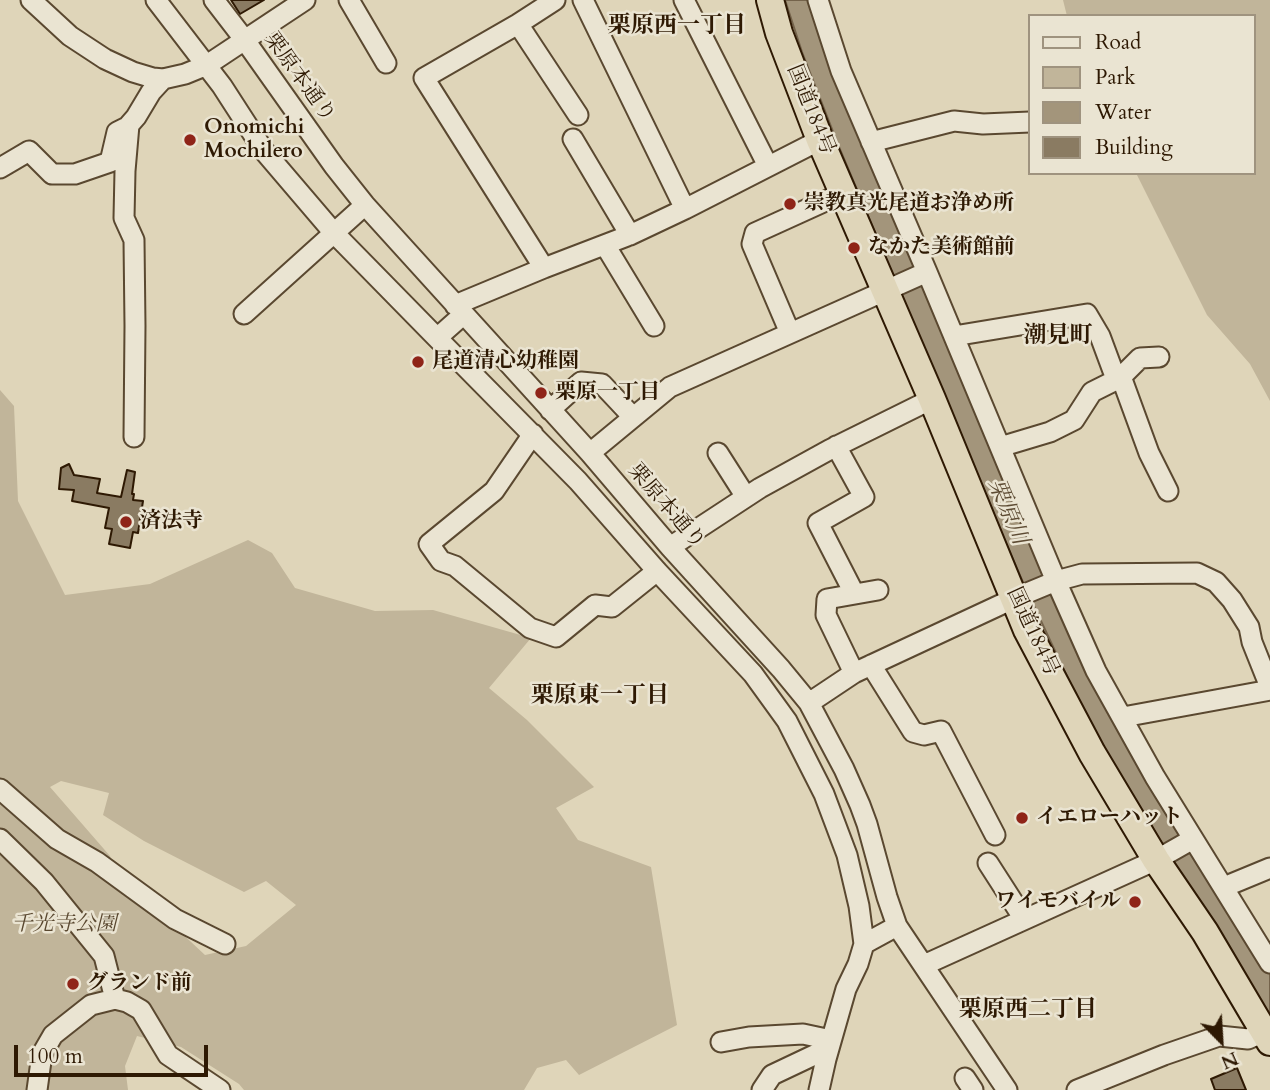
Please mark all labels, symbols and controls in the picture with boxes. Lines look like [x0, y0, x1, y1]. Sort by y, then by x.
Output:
district label: 栗原西一丁目 [608, 13, 746, 41]
legend [1028, 14, 1256, 175]
street label: 栗原本通り [258, 28, 340, 128]
text: Road [1095, 28, 1141, 57]
street label: 国道184号 [780, 61, 840, 159]
text: Park [1095, 63, 1135, 92]
text: Water [1095, 98, 1151, 127]
place label: Onomichi Mochilero [204, 115, 304, 165]
marker: Onomichi Mochilero [182, 132, 198, 148]
text: Building [1095, 133, 1173, 162]
place label: 崇教真光尾道お浄め所 [804, 191, 1014, 217]
marker: 崇教真光尾道お浄め所 [782, 196, 798, 212]
place label: なかた美術館前 [868, 235, 1015, 261]
marker: なかた美術館前 [846, 240, 862, 256]
district label: 潮見町 [1024, 323, 1092, 351]
place label: 尾道清心幼稚園 [432, 349, 579, 375]
marker: 尾道清心幼稚園 [410, 354, 426, 370]
place label: 栗原一丁目 [555, 380, 660, 406]
marker: 栗原一丁目 [533, 385, 549, 401]
street label: 栗原本通り [622, 459, 710, 555]
water label: 栗原川 [981, 475, 1033, 549]
place label: 済法寺 [140, 509, 203, 535]
marker: 済法寺 [118, 514, 134, 530]
street label: 国道184号 [1000, 584, 1064, 680]
district label: 栗原東一丁目 [531, 683, 669, 711]
place label: イエローハット [1036, 805, 1183, 831]
marker: イエローハット [1014, 810, 1030, 826]
place label: ワイモバイル [995, 889, 1121, 915]
marker: ワイモバイル [1127, 894, 1143, 910]
park label: 千光寺公園 [12, 912, 116, 938]
place label: グランド前 [87, 971, 192, 997]
marker: グランド前 [65, 976, 81, 992]
district label: 栗原西二丁目 [959, 997, 1097, 1025]
north arrow [1186, 1006, 1256, 1076]
scale bar [18, 1030, 212, 1074]
text: 100 m [27, 1042, 83, 1071]
text: N [1217, 1045, 1242, 1075]

